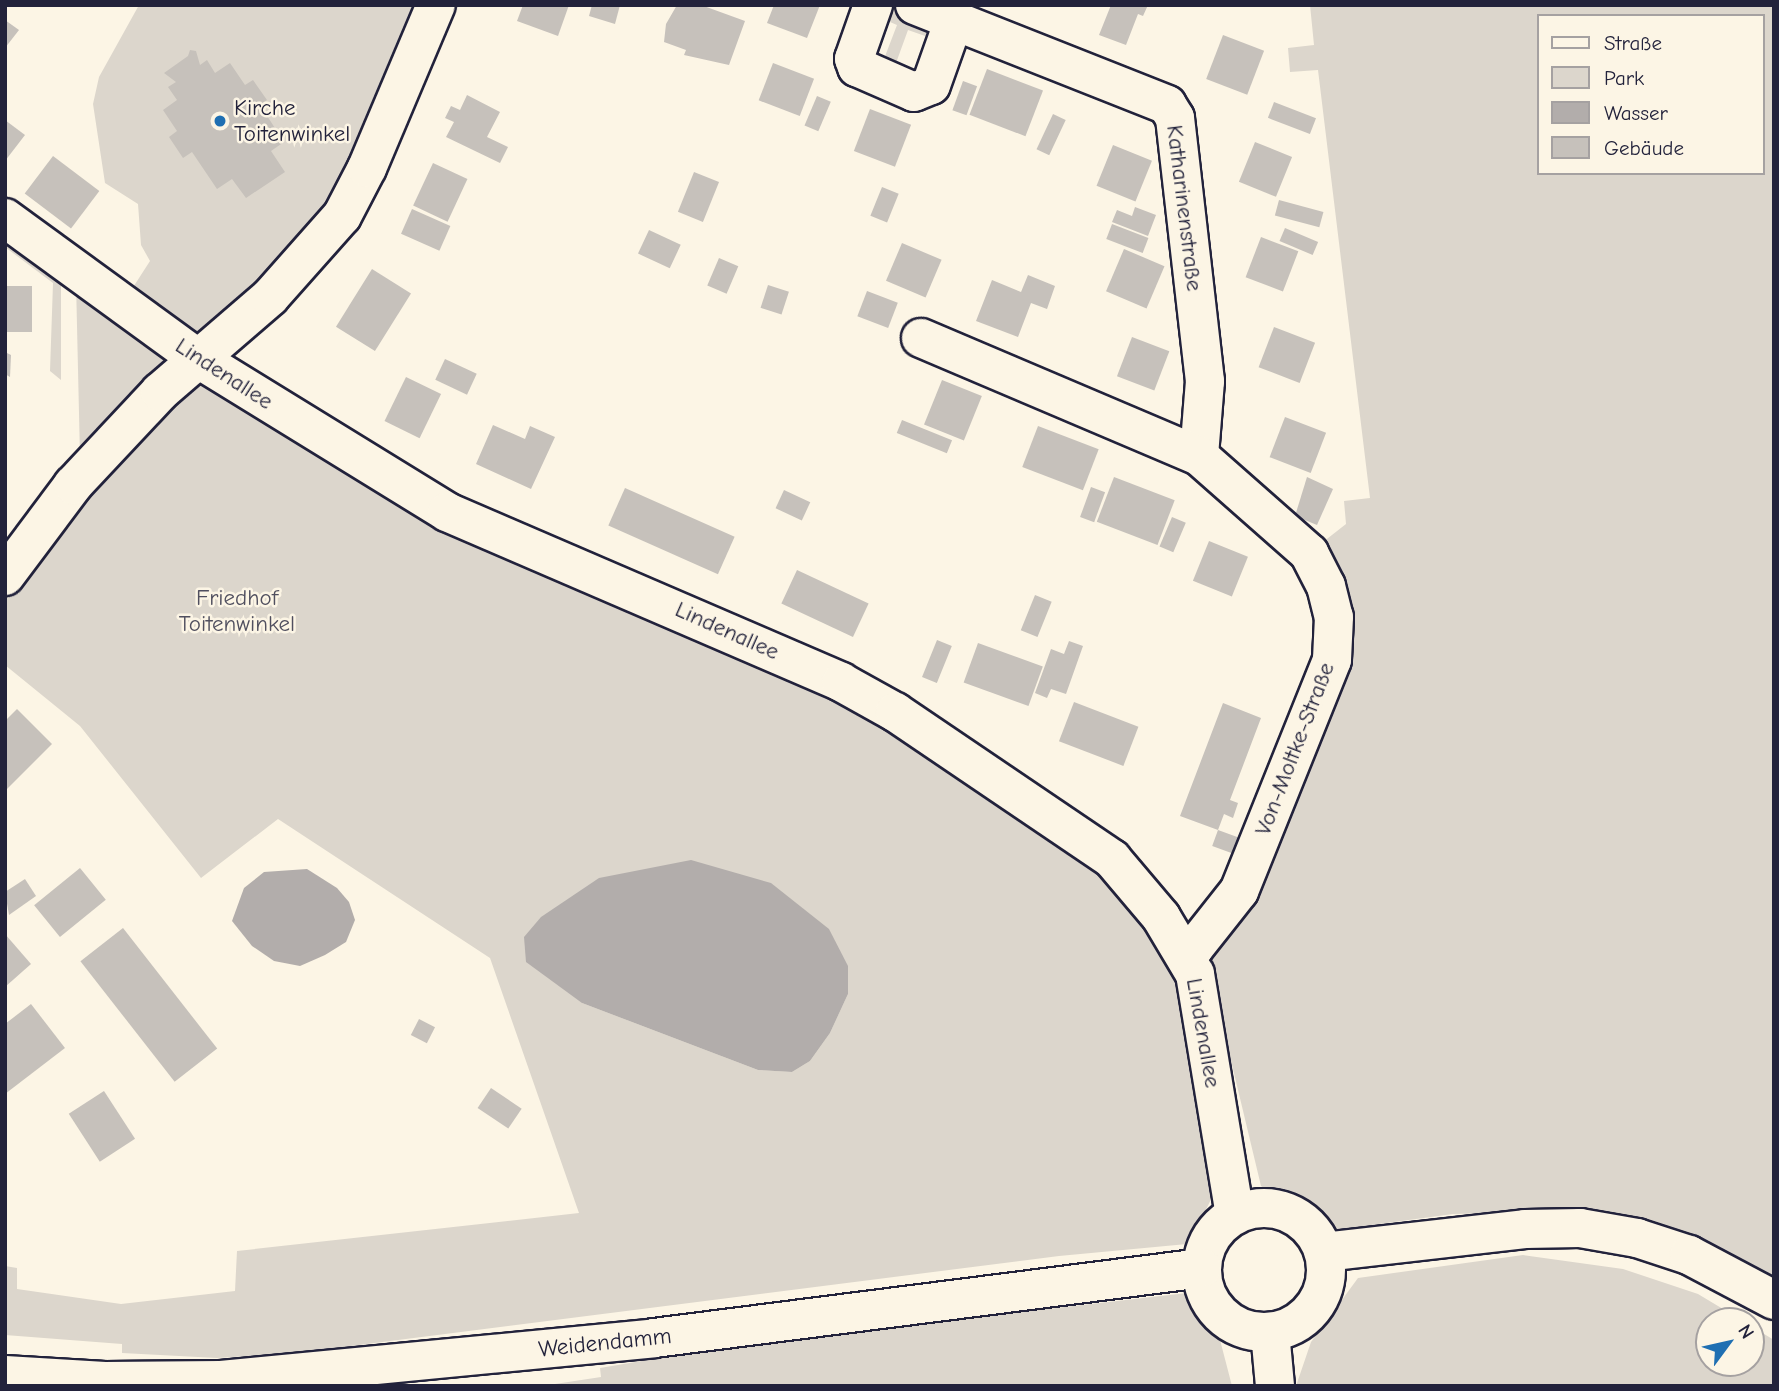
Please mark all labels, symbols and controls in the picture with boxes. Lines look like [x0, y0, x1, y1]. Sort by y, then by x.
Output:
legend [1538, 14, 1765, 175]
text: Straße [1604, 31, 1662, 55]
text: Park [1604, 66, 1644, 90]
place label: Kirche Toitenwinkel [234, 94, 350, 148]
text: Wasser [1604, 101, 1668, 125]
marker: Kirche Toitenwinkel [212, 113, 228, 129]
street label: Katharinenstraße [1160, 123, 1208, 293]
text: Gebäude [1604, 136, 1684, 160]
street label: Lindenallee [170, 332, 278, 416]
park label: Friedhof Toitenwinkel [179, 584, 295, 638]
street label: Lindenallee [671, 596, 783, 666]
street label: Von-Moltke-Straße [1249, 659, 1341, 839]
street label: Lindenallee [1180, 976, 1226, 1090]
north arrow [1695, 1307, 1765, 1377]
text: N [1733, 1320, 1759, 1343]
street label: Weidendamm [537, 1322, 673, 1364]

